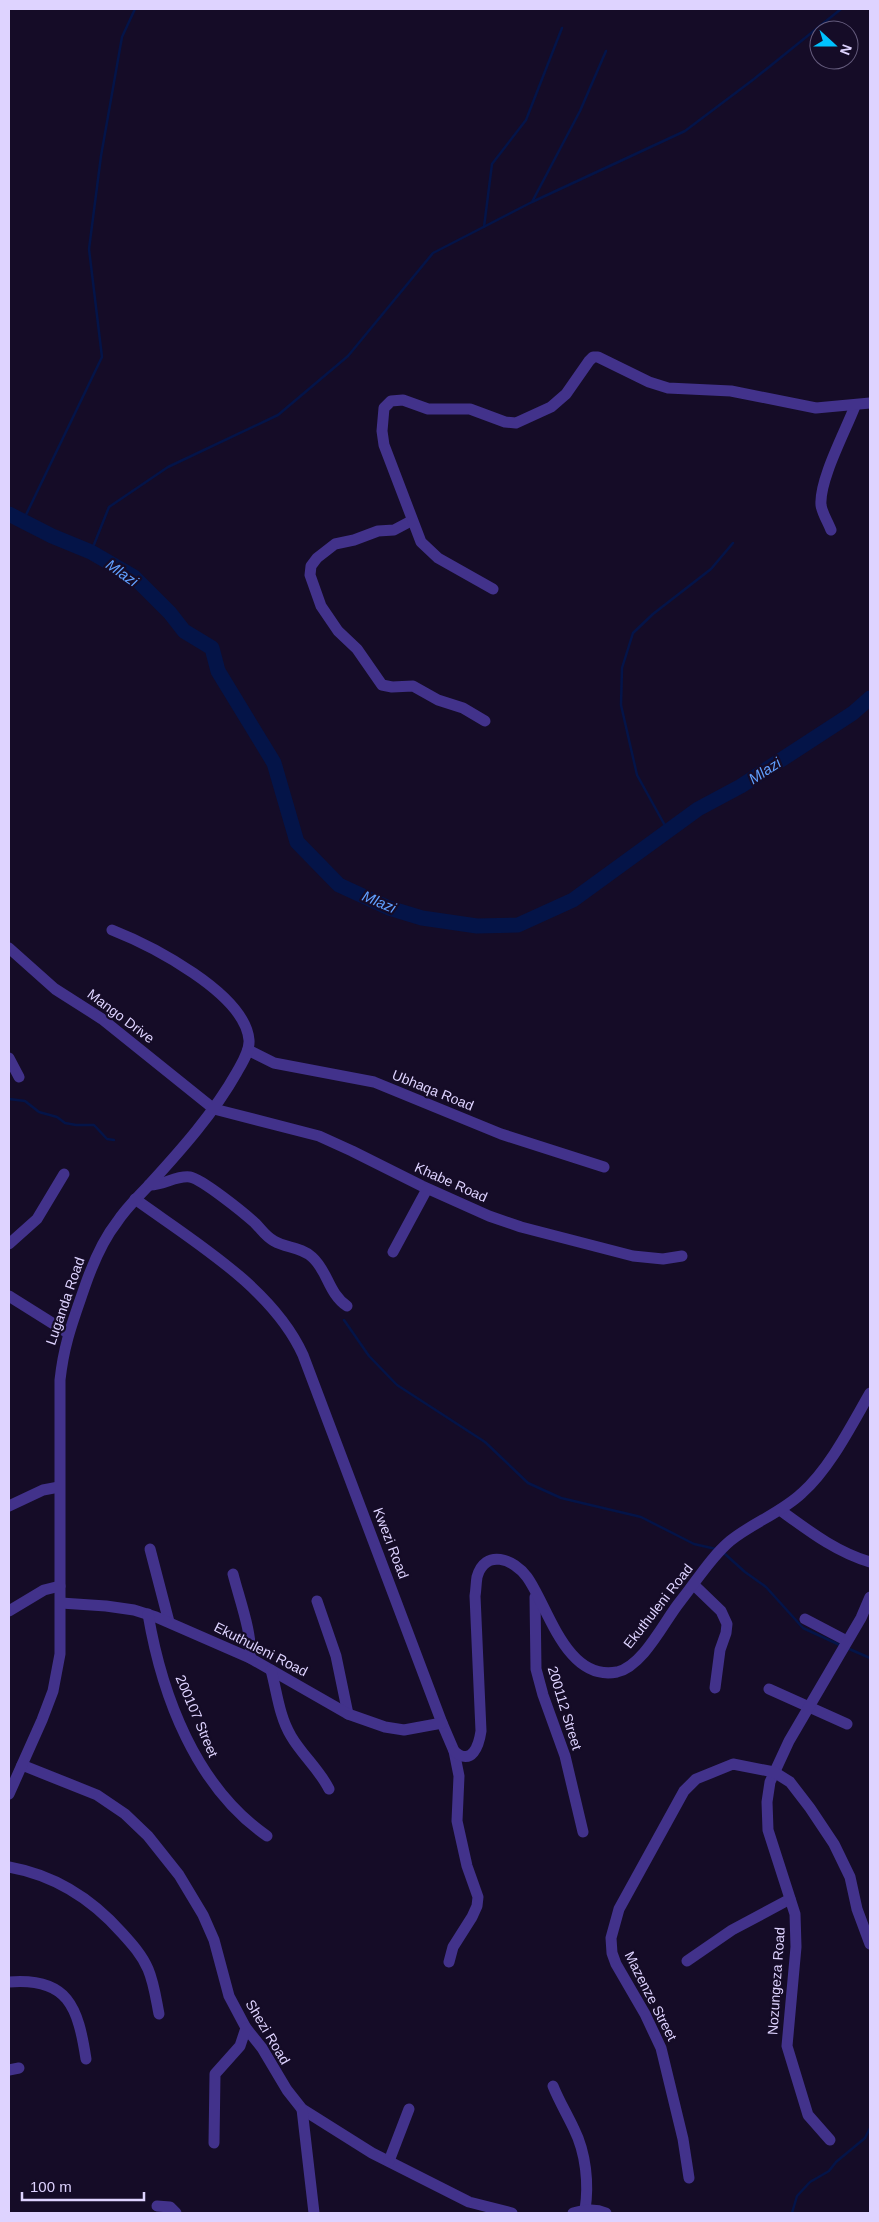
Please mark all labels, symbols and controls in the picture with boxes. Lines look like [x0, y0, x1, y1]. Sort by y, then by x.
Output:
north arrow [809, 20, 859, 70]
text: N [837, 42, 855, 57]
water label: Mlazi [103, 556, 142, 590]
water label: Mlazi [745, 754, 785, 787]
water label: Mlazi [360, 887, 399, 916]
street label: Mango Drive [84, 986, 158, 1046]
street label: Ubhaqa Road [390, 1066, 476, 1114]
street label: Khabe Road [412, 1159, 490, 1205]
street label: Luganda Road [42, 1255, 88, 1347]
street label: Kwezi Road [370, 1505, 412, 1581]
street label: Ekuthuleni Road [620, 1561, 696, 1651]
street label: Ekuthuleni Road [212, 1619, 310, 1679]
street label: 200112 Street [545, 1664, 585, 1752]
street label: 200107 Street [172, 1672, 222, 1760]
street label: Nozungeza Road [764, 1926, 788, 2036]
street label: Mazenze Street [622, 1949, 680, 2043]
street label: Shezi Road [243, 1997, 293, 2067]
scale bar [22, 2170, 145, 2202]
text: 100 m [30, 2178, 72, 2195]

